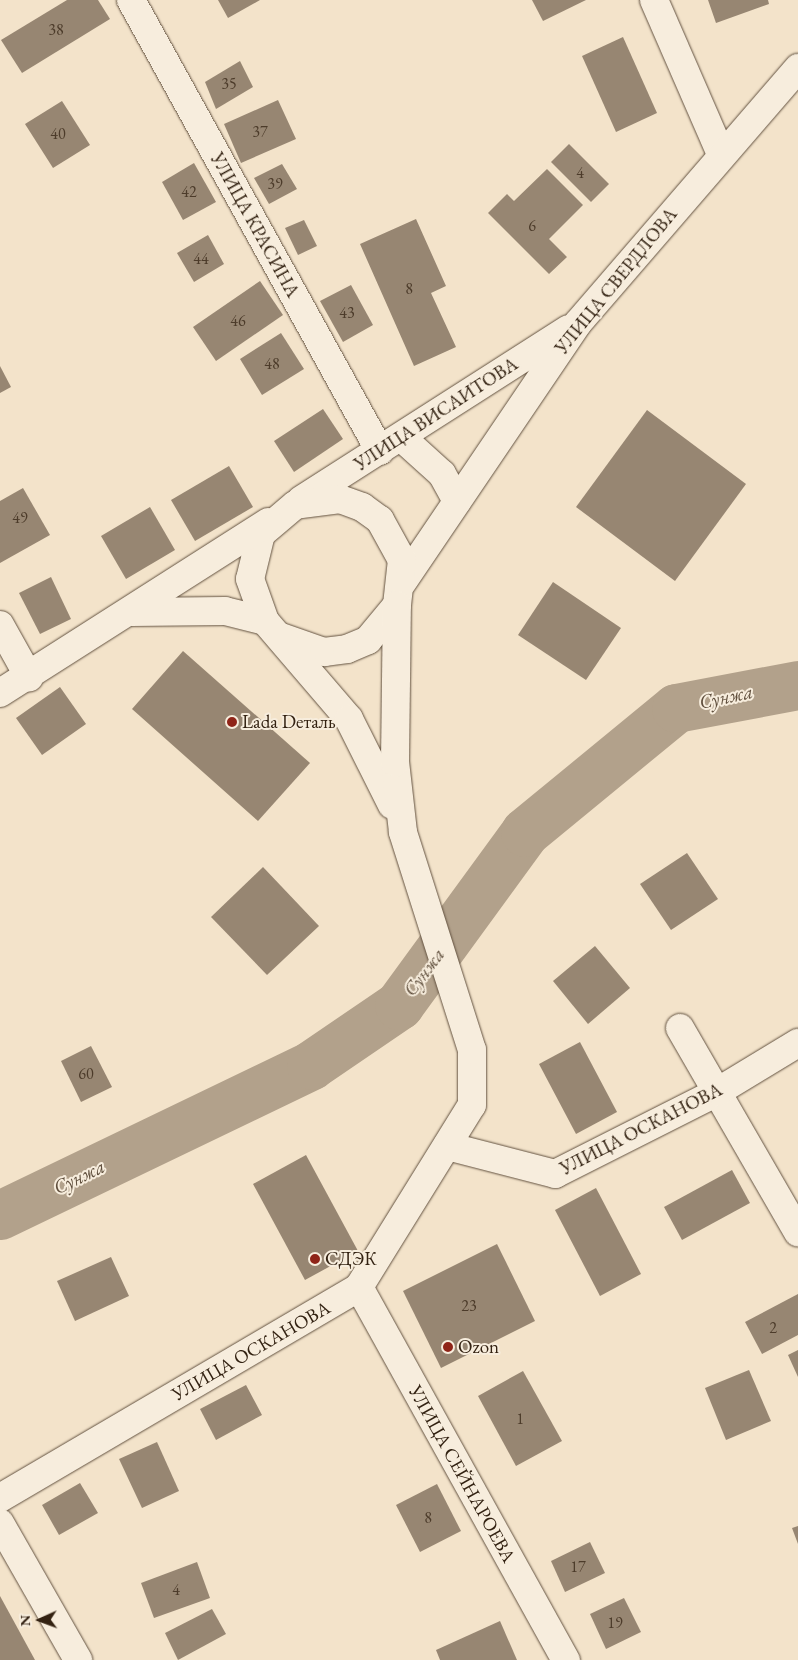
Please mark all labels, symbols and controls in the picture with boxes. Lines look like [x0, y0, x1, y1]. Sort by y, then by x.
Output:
house number: 38 [48, 20, 64, 40]
house number: 35 [221, 74, 237, 94]
house number: 37 [252, 122, 268, 142]
house number: 40 [50, 124, 66, 144]
street label: УЛИЦА КРАСИНА [206, 148, 304, 302]
house number: 4 [576, 163, 584, 183]
house number: 39 [267, 174, 283, 194]
house number: 42 [181, 182, 197, 202]
street label: УЛИЦА СВЕРДЛОВА [550, 203, 682, 359]
house number: 6 [528, 216, 536, 236]
house number: 44 [193, 249, 209, 269]
house number: 8 [405, 279, 413, 299]
house number: 43 [339, 303, 355, 323]
house number: 46 [230, 311, 246, 331]
street label: УЛИЦА ВИСАИТОВА [350, 353, 522, 475]
house number: 48 [264, 354, 280, 374]
house number: 49 [12, 508, 28, 528]
water label: Сунжа [697, 680, 755, 714]
place label: Lada Dеталь [242, 711, 336, 733]
marker: Lada Dеталь [226, 716, 238, 728]
water label: Сунжа [398, 943, 450, 1001]
house number: 60 [78, 1064, 94, 1084]
street label: УЛИЦА ОСКАНОВА [556, 1078, 726, 1180]
water label: Сунжа [49, 1154, 109, 1200]
place label: СДЭК [325, 1248, 377, 1270]
marker: СДЭК [309, 1253, 321, 1265]
street label: УЛИЦА ОСКАНОВА [168, 1296, 334, 1406]
house number: 23 [461, 1296, 477, 1316]
house number: 2 [769, 1318, 777, 1338]
place label: Ozon [458, 1336, 499, 1358]
marker: Ozon [442, 1341, 454, 1353]
street label: УЛИЦА СЕЙНАРОЕВА [404, 1381, 520, 1567]
house number: 1 [516, 1409, 524, 1429]
house number: 8 [424, 1508, 432, 1528]
house number: 17 [570, 1557, 586, 1577]
house number: 4 [172, 1580, 180, 1600]
north arrow [15, 1595, 65, 1645]
house number: 19 [607, 1613, 623, 1633]
text: N [16, 1615, 34, 1627]

